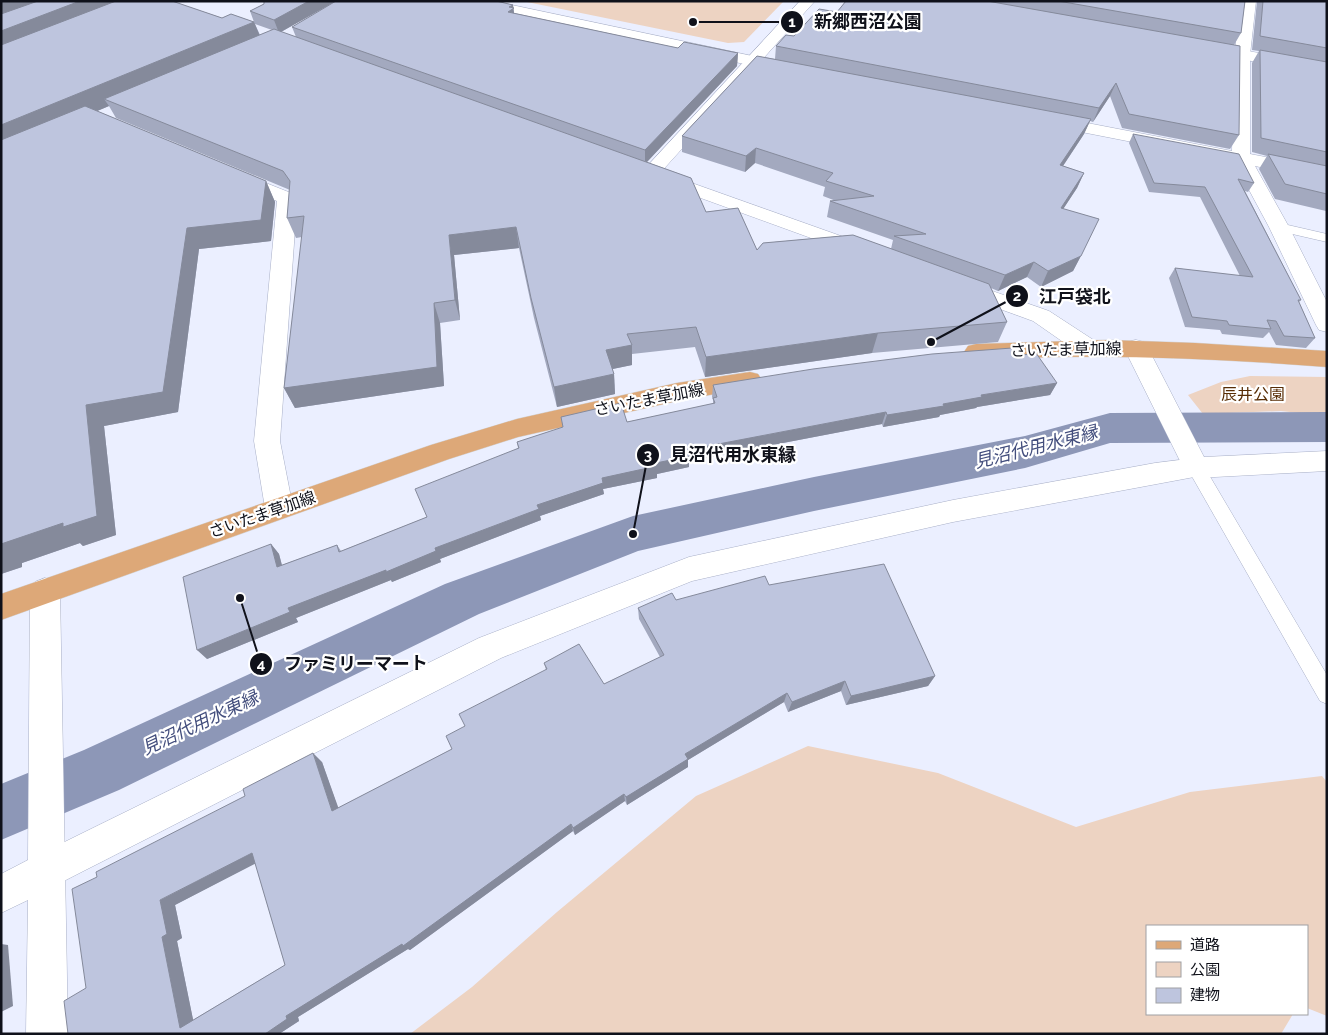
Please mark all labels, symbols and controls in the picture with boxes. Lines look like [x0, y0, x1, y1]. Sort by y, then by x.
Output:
callout: 新郷西沼公園 [779, 6, 932, 39]
text: 新郷西沼公園 [814, 11, 922, 32]
text: 1 [788, 13, 796, 31]
callout: 江戸袋北 [1004, 280, 1121, 313]
text: 江戸袋北 [1039, 286, 1111, 307]
text: 2 [1013, 287, 1021, 305]
street label: さいたま草加線 [1010, 339, 1122, 360]
street label: さいたま草加線 [593, 380, 706, 419]
park label: 辰井公園 [1221, 385, 1285, 404]
water label: 見沼代用水東縁 [972, 421, 1101, 472]
callout: 見沼代用水東縁 [635, 439, 806, 472]
text: 見沼代用水東縁 [670, 444, 796, 465]
text: 3 [644, 446, 652, 464]
street label: さいたま草加線 [206, 487, 318, 542]
callout: ファミリーマート [249, 647, 438, 680]
text: ファミリーマート [284, 653, 428, 674]
text: 4 [257, 655, 266, 673]
water label: 見沼代用水東縁 [138, 686, 263, 759]
legend [1146, 925, 1308, 1015]
text: 道路 [1190, 936, 1220, 954]
text: 公園 [1190, 961, 1220, 979]
text: 建物 [1190, 986, 1220, 1004]

